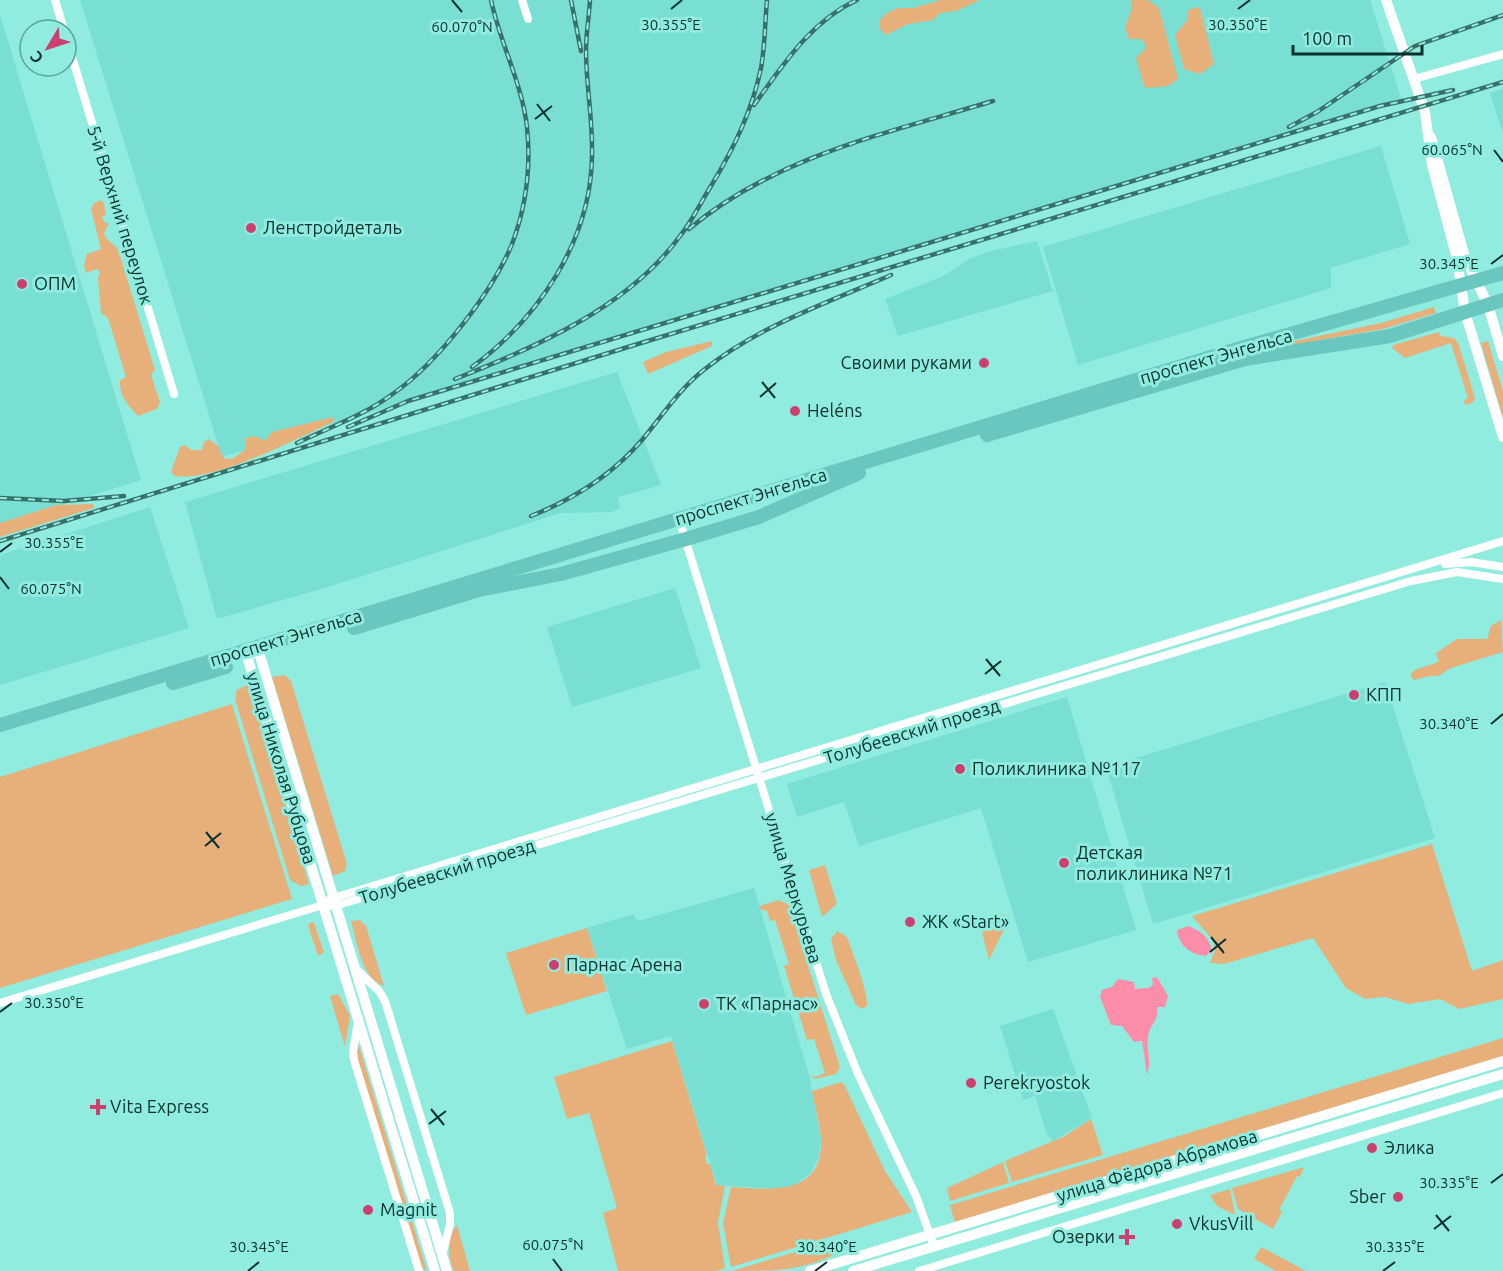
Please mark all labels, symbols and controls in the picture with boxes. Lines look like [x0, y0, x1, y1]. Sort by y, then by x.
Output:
text: 30.355°E [641, 16, 701, 33]
text: 30.350°E [1208, 16, 1268, 33]
north arrow [18, 18, 78, 78]
text: 60.070°N [431, 18, 493, 35]
scale bar [1293, 18, 1422, 56]
text: 100 m [1302, 28, 1352, 48]
text: С [26, 48, 47, 67]
street label: 5-й Верхний переулок [84, 123, 158, 307]
text: 60.065°N [1421, 141, 1483, 158]
place label: Ленстройдеталь [263, 217, 402, 237]
marker: Ленстройдеталь [244, 221, 258, 235]
text: 30.345°E [1419, 255, 1479, 272]
place label: ОПМ [34, 273, 76, 293]
marker: ОПМ [15, 277, 29, 291]
street label: проспект Энгельса [1137, 325, 1294, 387]
place label: Своими руками [841, 352, 972, 372]
marker: Своими руками [977, 356, 991, 370]
place label: Heléns [807, 400, 862, 420]
marker: Heléns [788, 404, 802, 418]
street label: проспект Энгельса [672, 463, 829, 529]
text: 30.355°E [24, 534, 84, 551]
text: 60.075°N [20, 580, 82, 597]
street label: проспект Энгельса [207, 604, 364, 670]
street label: улица Николая Рубцова [243, 669, 321, 866]
place label: КПП [1366, 684, 1402, 704]
marker: КПП [1347, 688, 1361, 702]
street label: Толубеевский проезд [821, 695, 1002, 767]
text: 30.340°E [1419, 715, 1479, 732]
place label: Поликлиника №117 [972, 758, 1141, 778]
marker: Поликлиника №117 [953, 762, 967, 776]
street label: улица Меркурьева [762, 810, 826, 965]
street label: Толубеевский проезд [356, 835, 537, 907]
place label: Детская поликлиника №71 [1076, 842, 1233, 883]
marker: Детская поликлиника №71 [1057, 856, 1071, 870]
place label: ЖК «Start» [922, 911, 1009, 931]
marker: ЖК «Start» [903, 915, 917, 929]
place label: Парнас Арена [566, 954, 682, 974]
marker: Парнас Арена [547, 958, 561, 972]
place label: ТК «Парнас» [716, 993, 818, 1013]
text: 30.350°E [24, 994, 84, 1011]
marker: ТК «Парнас» [697, 997, 711, 1011]
place label: Perekryostok [983, 1072, 1090, 1092]
marker: Perekryostok [964, 1076, 978, 1090]
place label: Vita Express [110, 1096, 209, 1116]
marker: Vita Express [91, 1100, 105, 1114]
street label: улица Фёдора Абрамова [1054, 1125, 1259, 1205]
place label: Элика [1384, 1137, 1435, 1157]
marker: Элика [1365, 1141, 1379, 1155]
text: 30.335°E [1419, 1174, 1479, 1191]
place label: Sber [1349, 1186, 1386, 1206]
marker: Sber [1391, 1190, 1405, 1204]
place label: Magnit [380, 1199, 437, 1219]
marker: Magnit [361, 1203, 375, 1217]
place label: VkusVill [1189, 1213, 1254, 1233]
marker: VkusVill [1170, 1217, 1184, 1231]
place label: Озерки [1052, 1226, 1115, 1246]
marker: Озерки [1120, 1230, 1134, 1244]
text: 60.075°N [522, 1236, 584, 1253]
text: 30.345°E [229, 1238, 289, 1255]
text: 30.340°E [797, 1238, 857, 1255]
text: 30.335°E [1365, 1238, 1425, 1255]

